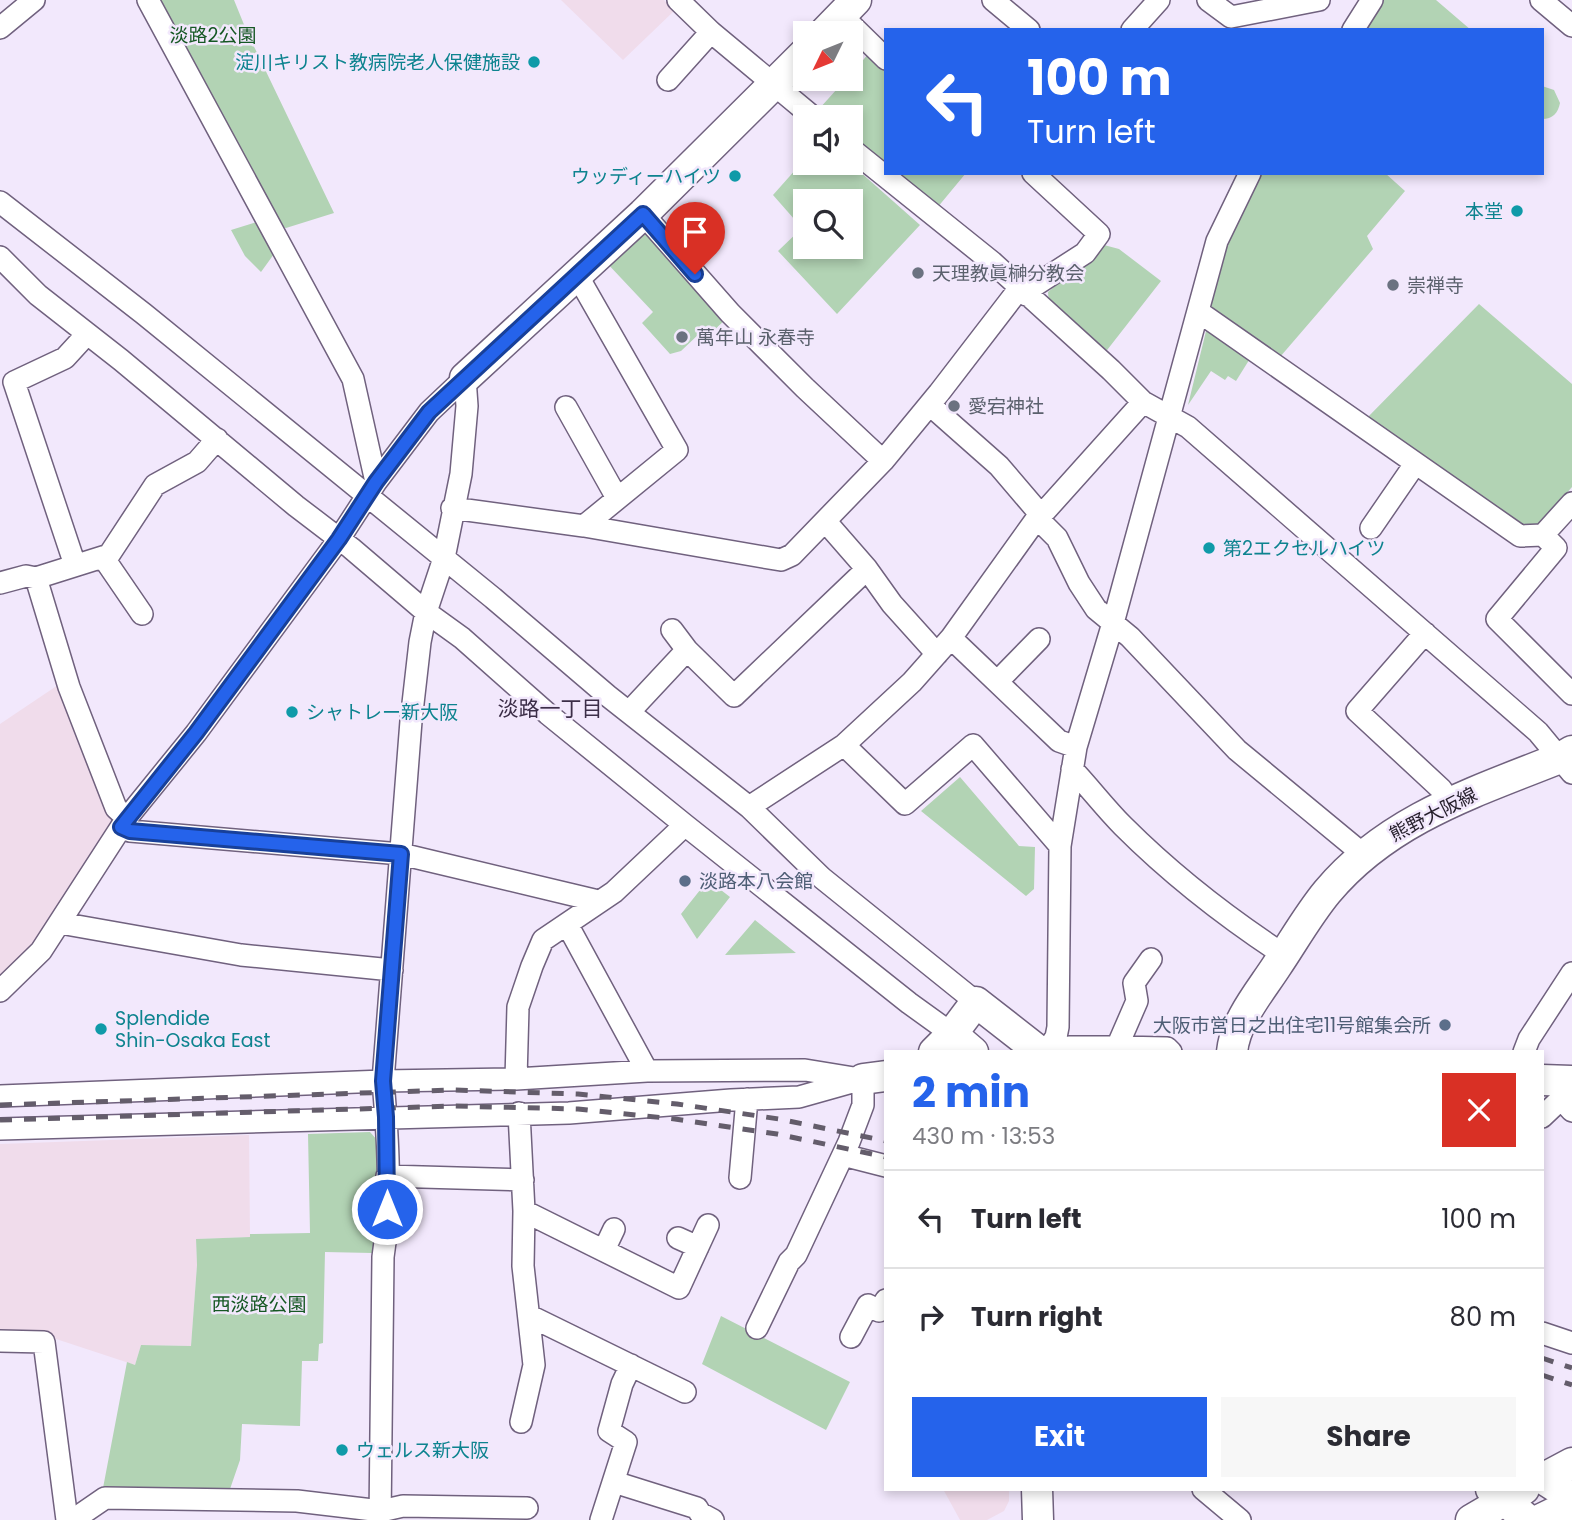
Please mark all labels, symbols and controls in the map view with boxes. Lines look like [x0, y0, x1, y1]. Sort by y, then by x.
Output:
north arrow [793, 21, 863, 91]
map controls [793, 21, 863, 259]
park label: 淡路2公園 [170, 22, 256, 49]
text: 100 m [1027, 44, 1172, 112]
place label: 淀川キリスト教病院老人保健施設 [235, 49, 520, 76]
marker: 淀川キリスト教病院老人保健施設 [526, 54, 542, 70]
icon: left [912, 56, 1003, 147]
button: sound [793, 105, 863, 175]
text: Turn left [1027, 109, 1156, 154]
place label: ウッディーハイツ [571, 163, 721, 190]
marker: ウッディーハイツ [727, 168, 743, 184]
button: search [793, 189, 863, 259]
place label: 本堂 [1465, 198, 1503, 225]
pin [665, 202, 725, 274]
marker: 本堂 [1509, 203, 1525, 219]
icon: arrive [676, 213, 714, 251]
place label: 天理教眞榊分教会 [932, 260, 1084, 287]
marker: 天理教眞榊分教会 [910, 265, 926, 281]
place label: 崇禅寺 [1407, 272, 1464, 299]
marker: 崇禅寺 [1385, 277, 1401, 293]
place label: 萬年山 永春寺 [696, 324, 815, 351]
marker: 萬年山 永春寺 [674, 329, 690, 345]
place label: 愛宕神社 [968, 393, 1044, 420]
marker: 愛宕神社 [946, 398, 962, 414]
place label: 第2エクセルハイツ [1223, 535, 1386, 562]
marker: 第2エクセルハイツ [1201, 540, 1217, 556]
district label: 淡路一丁目 [498, 694, 603, 723]
place label: シャトレー新大阪 [306, 699, 458, 726]
marker: シャトレー新大阪 [284, 704, 300, 720]
street label: 熊野大阪線 [1385, 781, 1482, 848]
place label: 淡路本八会館 [699, 868, 813, 895]
marker: 淡路本八会館 [677, 873, 693, 889]
place label: Splendide Shin-Osaka East [115, 1005, 271, 1054]
place label: 大阪市営日之出住宅11号館集会所 [1153, 1012, 1431, 1039]
marker: 大阪市営日之出住宅11号館集会所 [1437, 1017, 1453, 1033]
marker: Splendide Shin-Osaka East [93, 1021, 109, 1037]
text: 2 min [912, 1063, 1030, 1122]
button: close [1442, 1073, 1516, 1147]
text: 430 m · 13:53 [912, 1120, 1055, 1152]
position arrow [350, 1172, 424, 1246]
icon: left [912, 1200, 950, 1238]
text: Turn left [971, 1201, 1082, 1237]
text: 100 m [1441, 1201, 1516, 1237]
park label: 西淡路公園 [211, 1291, 307, 1318]
icon: right [912, 1298, 950, 1336]
text: Turn right [971, 1299, 1103, 1335]
text: 80 m [1450, 1299, 1516, 1335]
button: Exit [912, 1397, 1207, 1477]
button: Share [1221, 1397, 1516, 1477]
place label: ウェルス新大阪 [356, 1437, 489, 1464]
marker: ウェルス新大阪 [334, 1442, 350, 1458]

